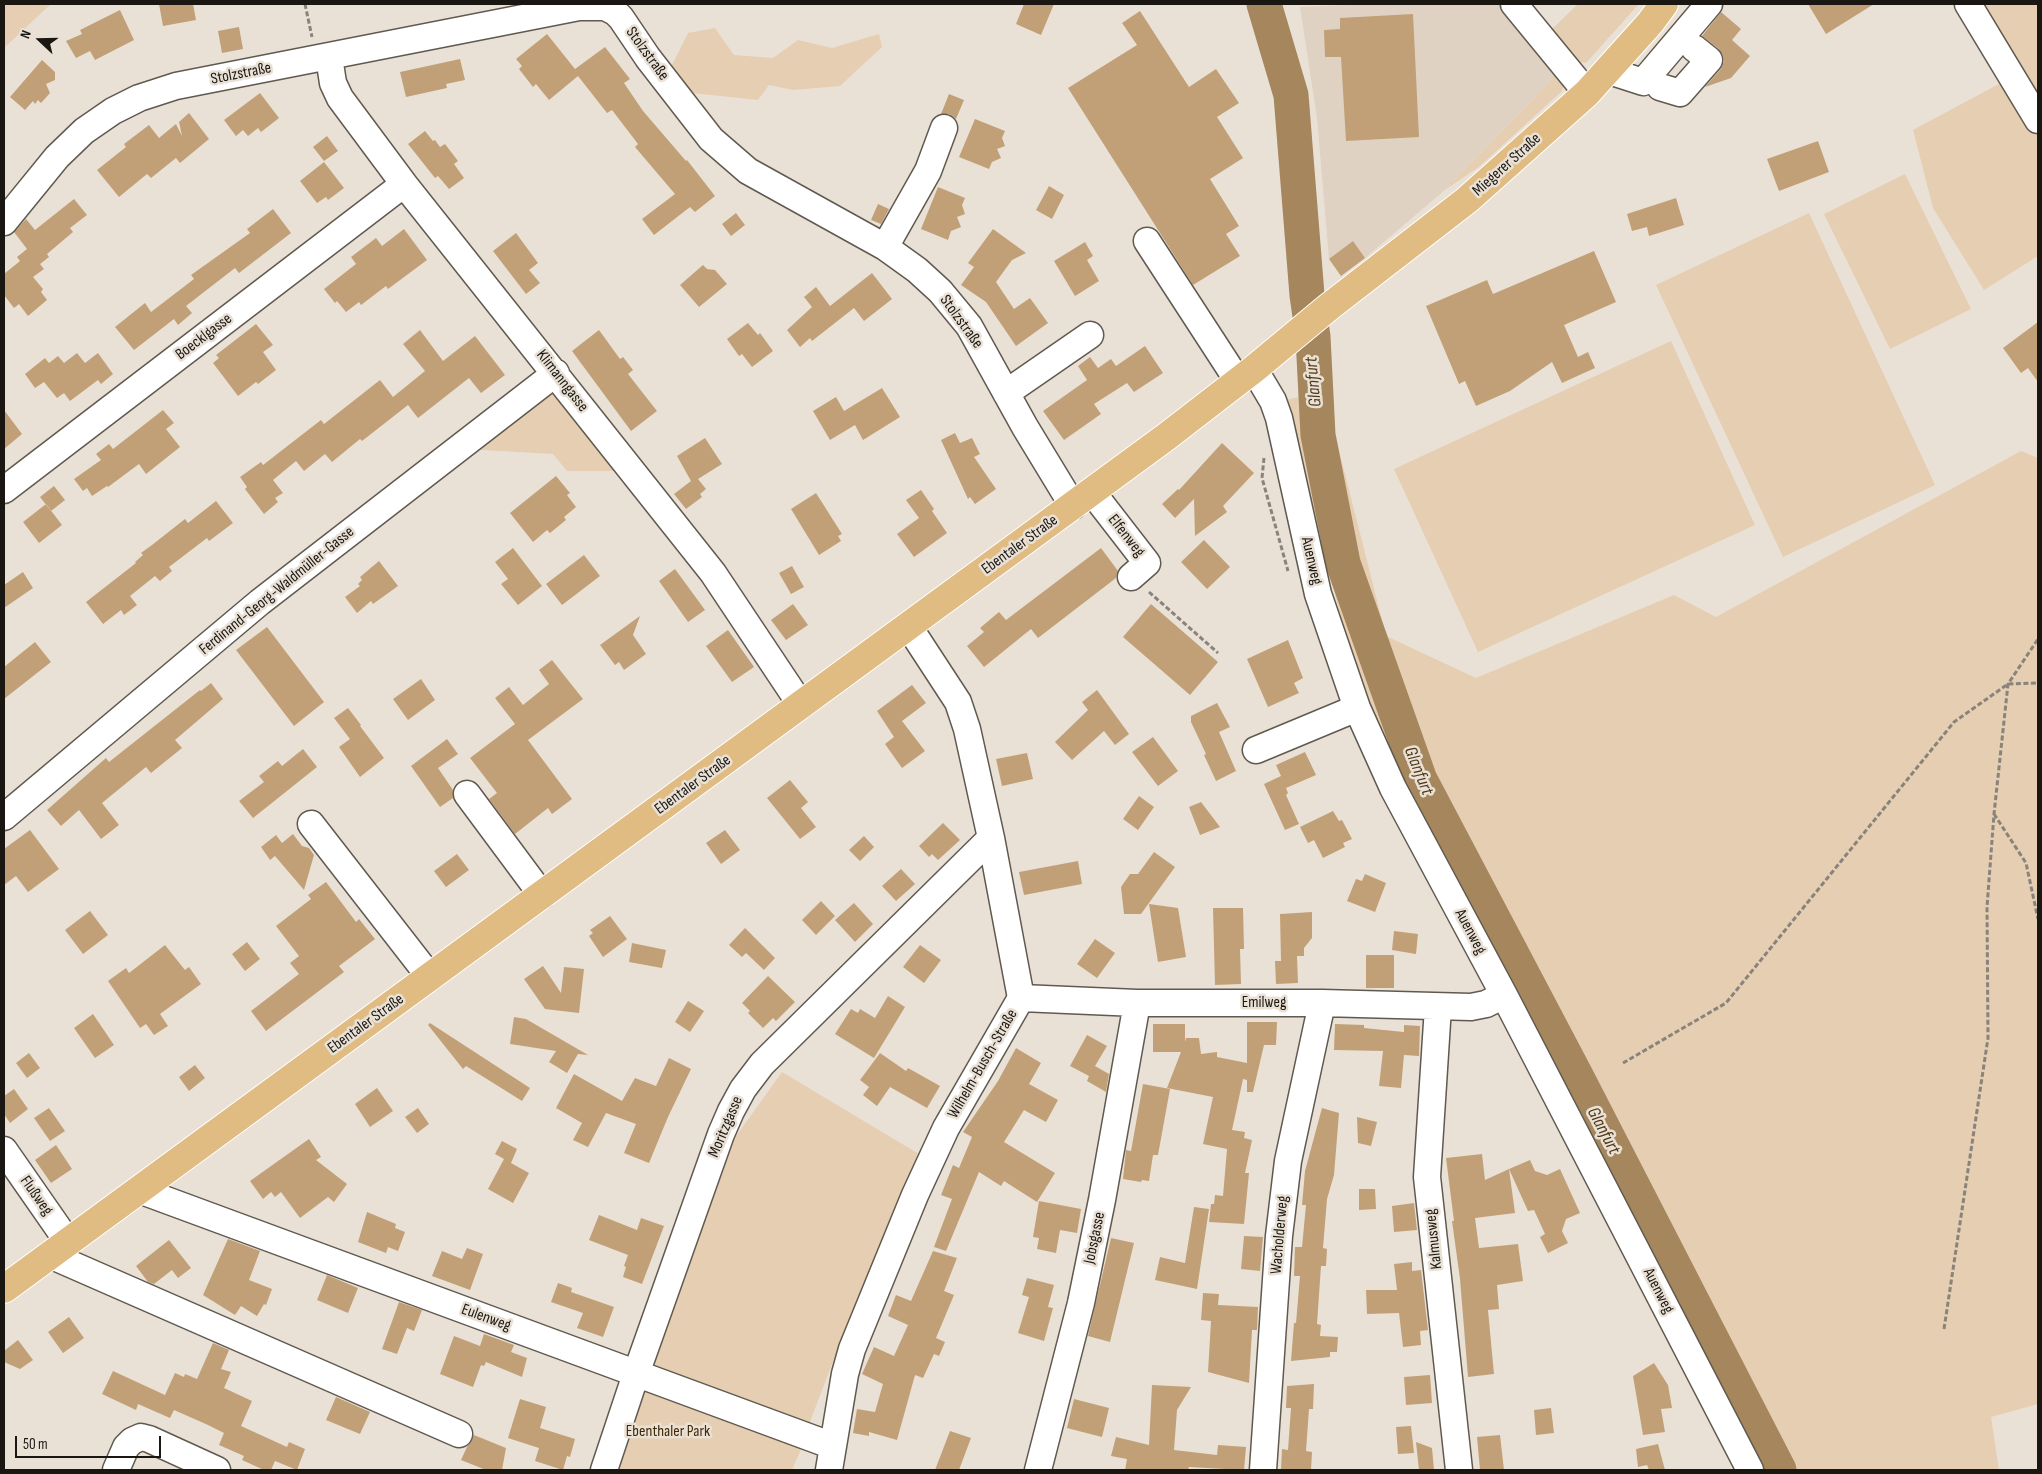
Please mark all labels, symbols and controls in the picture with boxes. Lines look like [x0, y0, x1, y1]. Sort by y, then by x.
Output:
north arrow [15, 15, 65, 65]
street label: Stolzstraße [621, 24, 673, 84]
text: N [16, 28, 35, 41]
street label: Stolzstraße [209, 59, 273, 89]
street label: Miegerer Straße [1469, 129, 1545, 201]
street label: Stolzstraße [935, 292, 987, 352]
street label: Boecklgasse [172, 310, 236, 364]
street label: Klimanngasse [532, 346, 592, 416]
water label: Glanfurt [1301, 356, 1327, 408]
street label: Ebentaler Straße [978, 511, 1062, 579]
street label: Elfenweg [1103, 511, 1149, 561]
street label: Ferdinand-Georg-Waldmüller-Gasse [196, 523, 358, 659]
street label: Auenweg [1296, 535, 1326, 587]
water label: Glanfurt [1399, 744, 1437, 798]
street label: Ebentaler Straße [651, 751, 735, 819]
street label: Auenweg [1450, 906, 1490, 958]
street label: Ebentaler Straße [324, 990, 408, 1058]
street label: Emilweg [1242, 993, 1286, 1013]
street label: Wilhelm-Busch-Straße [944, 1006, 1022, 1122]
street label: Moritzgasse [705, 1094, 747, 1160]
water label: Glanfurt [1582, 1104, 1624, 1158]
street label: Flußweg [15, 1172, 57, 1220]
street label: Wacholderweg [1267, 1195, 1293, 1275]
street label: Kalmusweg [1421, 1208, 1447, 1270]
street label: Jobsgasse [1080, 1210, 1110, 1266]
street label: Auenweg [1638, 1265, 1678, 1317]
street label: Eulenweg [459, 1300, 513, 1336]
park label: Ebenthaler Park [626, 1422, 710, 1442]
scale bar [18, 1426, 164, 1458]
text: 50 m [23, 1435, 48, 1454]

